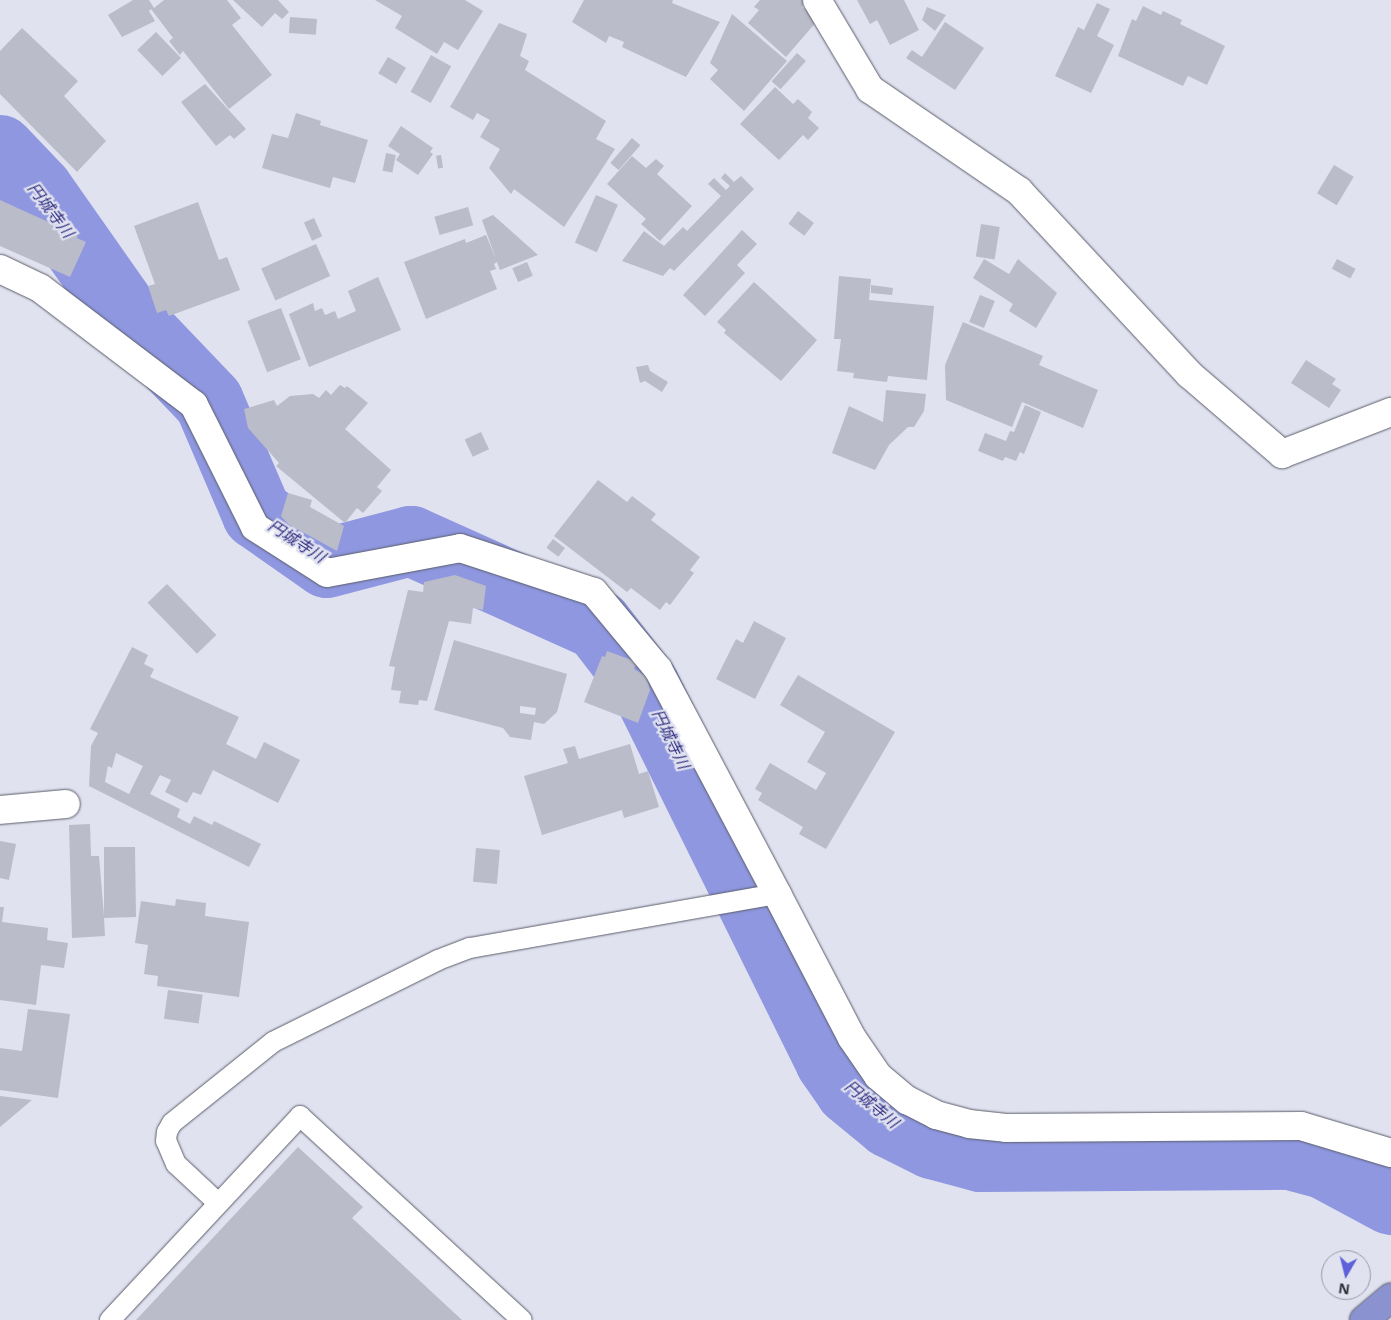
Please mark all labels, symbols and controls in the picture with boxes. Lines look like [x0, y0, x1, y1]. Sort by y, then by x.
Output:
water label: 円城寺川 [24, 179, 78, 241]
water label: 円城寺川 [265, 516, 329, 566]
water label: 円城寺川 [648, 706, 694, 772]
water label: 円城寺川 [841, 1076, 903, 1132]
north arrow [1321, 1250, 1371, 1300]
text: N [1337, 1279, 1351, 1300]

